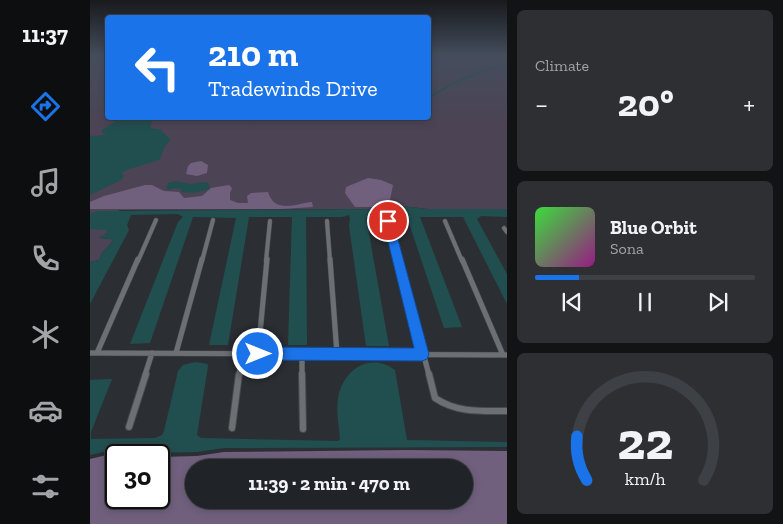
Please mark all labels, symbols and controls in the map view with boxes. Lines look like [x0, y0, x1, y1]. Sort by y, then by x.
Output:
text: 11:37 [22, 21, 68, 48]
text: 210 m [208, 33, 298, 75]
icon: left [125, 35, 190, 100]
text: Climate [535, 56, 589, 75]
text: Tradewinds Drive [208, 75, 378, 102]
text: 20° [618, 80, 674, 126]
text: − [535, 88, 548, 121]
text: + [743, 88, 755, 121]
icon: directions [28, 89, 63, 124]
icon: music [28, 165, 63, 200]
pin [367, 200, 409, 242]
icon: arrive [374, 207, 402, 235]
text: Blue Orbit [610, 216, 697, 239]
text: Sona [610, 239, 644, 258]
icon: phone [28, 241, 63, 276]
icon: previous [558, 288, 586, 316]
icon: pause [631, 288, 659, 316]
icon: next [704, 288, 732, 316]
icon: climate [28, 317, 63, 352]
position arrow [231, 327, 283, 379]
icon: car [28, 393, 63, 428]
text: 22 [617, 410, 673, 472]
speed limit sign: 30 [105, 444, 170, 509]
text: km/h [625, 468, 665, 490]
icon: filters [28, 469, 63, 504]
text: 11:39 · 2 min · 470 m [248, 472, 410, 495]

